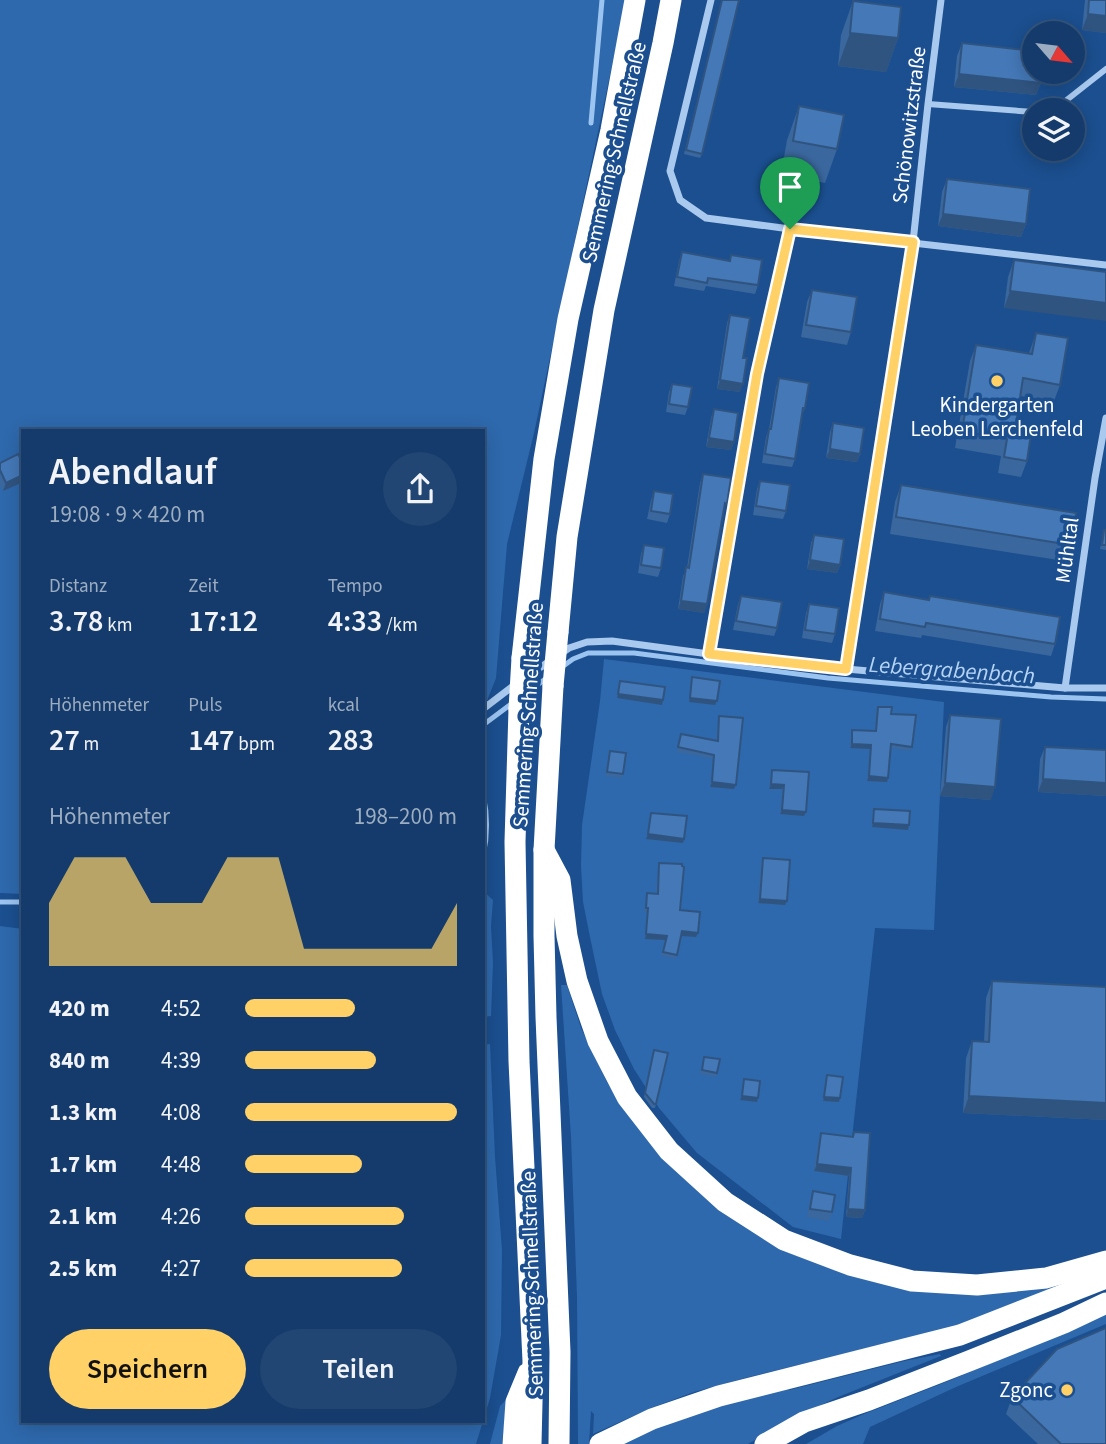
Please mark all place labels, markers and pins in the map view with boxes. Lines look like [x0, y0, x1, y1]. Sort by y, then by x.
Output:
pin [760, 157, 820, 229]
marker: Kindergarten Leoben Lerchenfeld [989, 373, 1005, 389]
place label: Kindergarten Leoben Lerchenfeld [910, 390, 1084, 444]
place label: Zgonc [999, 1375, 1053, 1405]
marker: Zgonc [1059, 1382, 1075, 1398]

